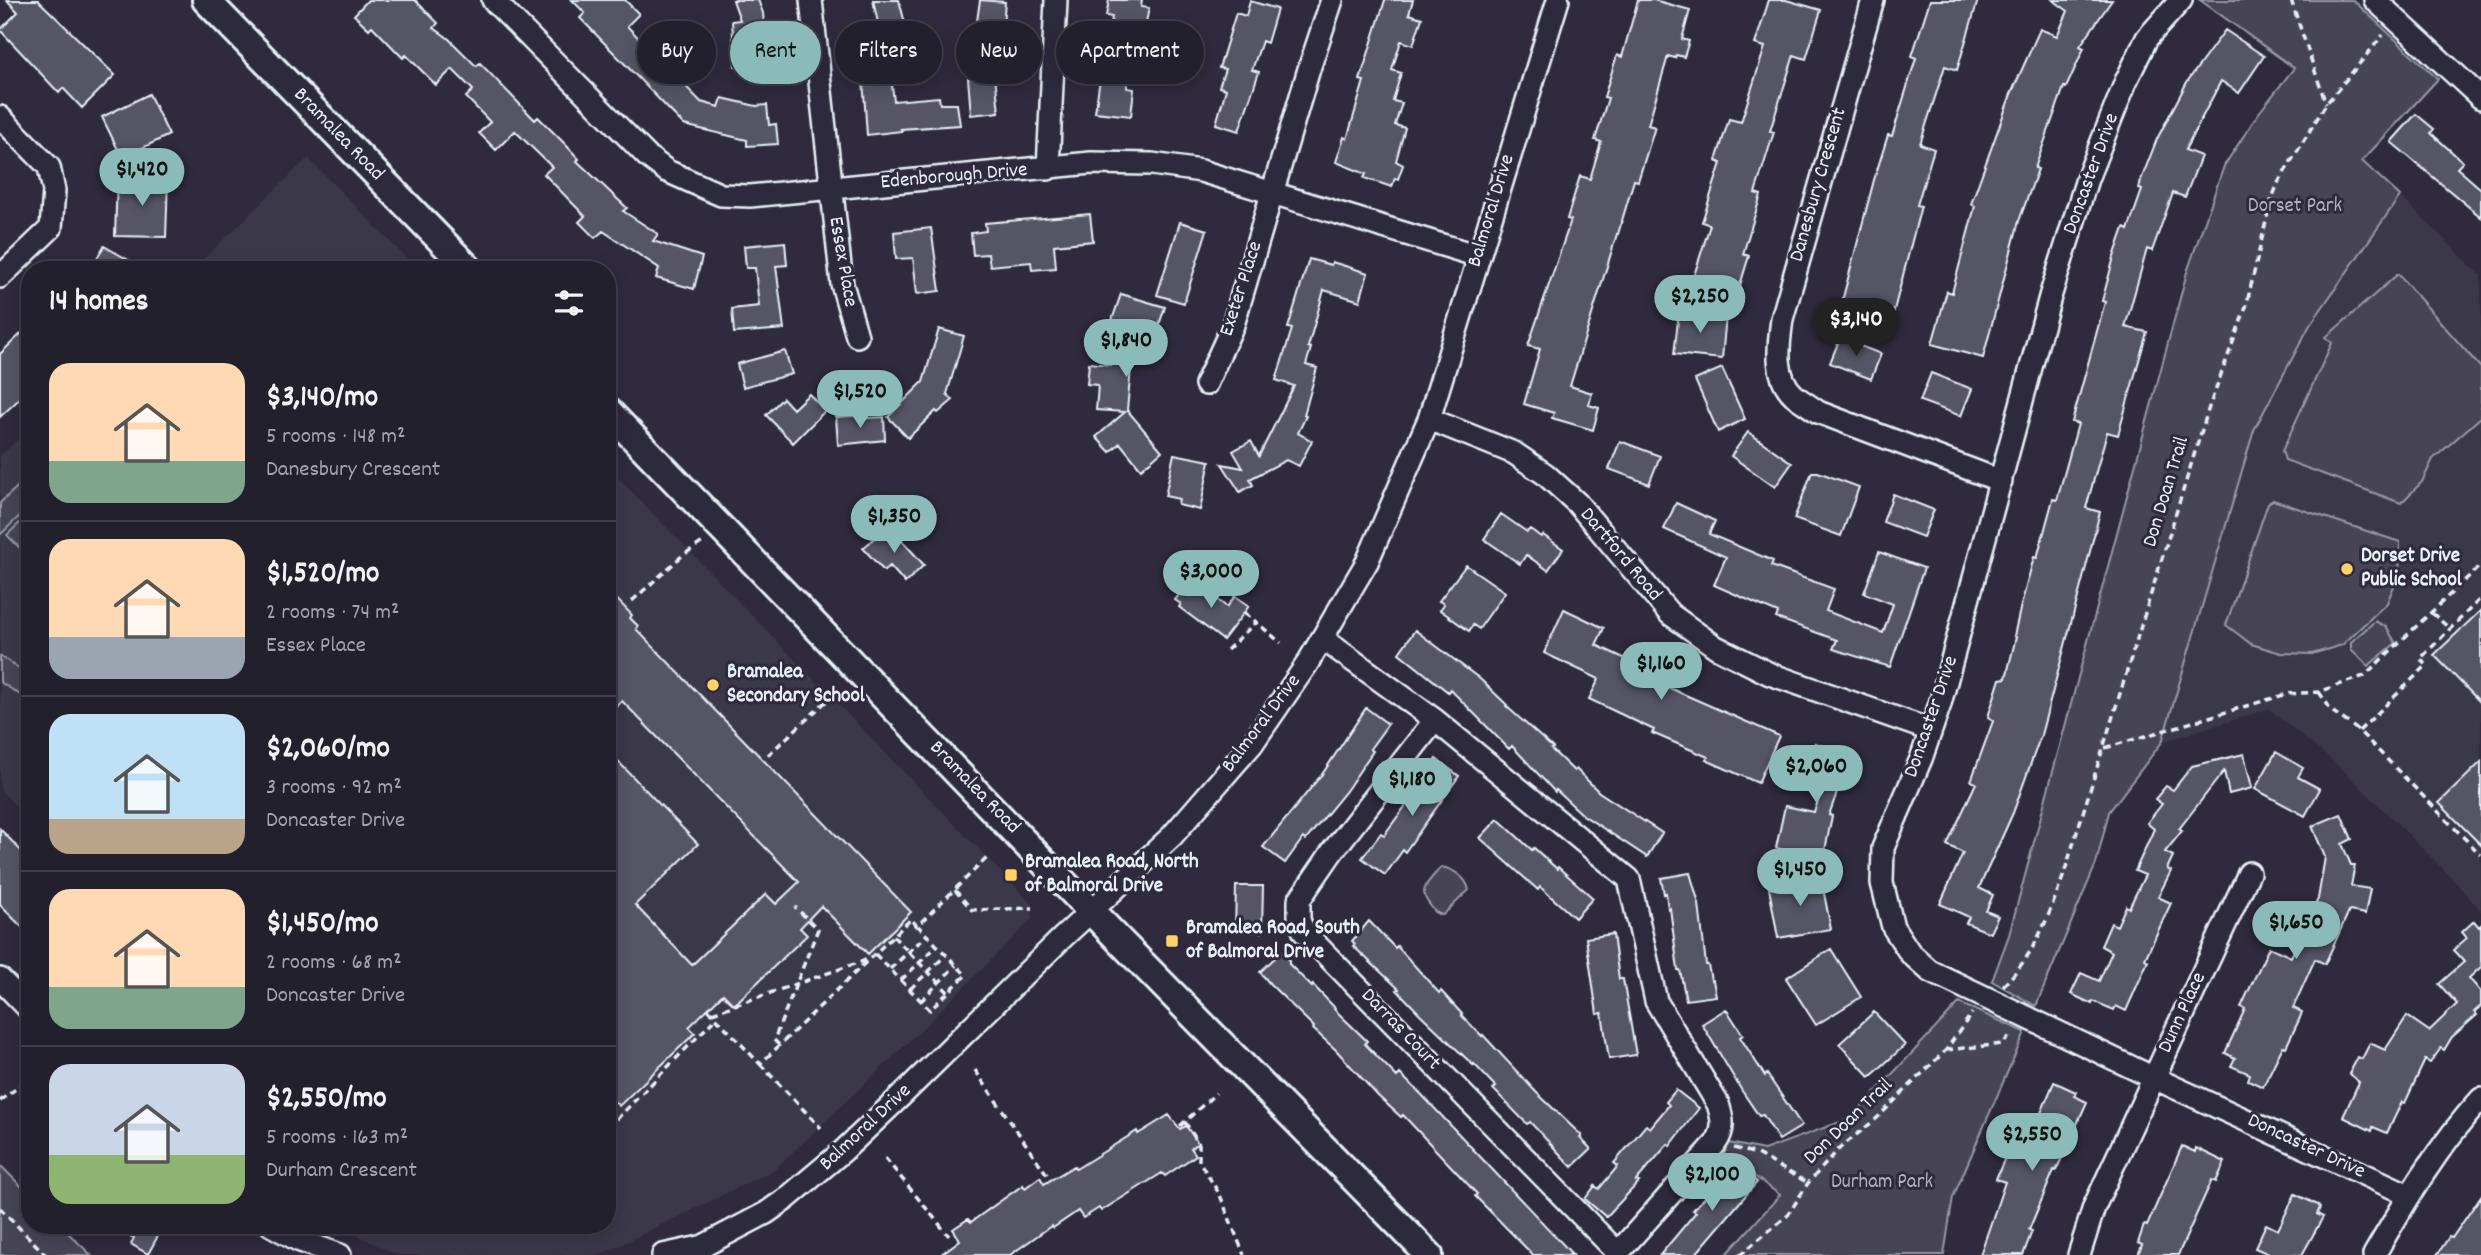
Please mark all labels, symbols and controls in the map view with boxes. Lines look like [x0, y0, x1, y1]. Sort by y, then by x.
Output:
chip: Buy [637, 21, 716, 84]
chip: Rent [730, 21, 821, 84]
chip: Filters [835, 21, 942, 84]
chip: New [956, 21, 1042, 84]
chip: Apartment [1056, 21, 1204, 84]
street label: Bramalea Road [286, 81, 390, 189]
street label: Danesbury Crescent [1783, 104, 1855, 266]
street label: Doncaster Drive [2056, 109, 2128, 239]
pin: $1,420 [85, 148, 199, 208]
street label: Balmoral Drive [1461, 151, 1523, 271]
text: $1,420 [115, 154, 169, 187]
street label: Edenborough Drive [879, 156, 1029, 198]
park label: Dorset Park [2248, 192, 2342, 222]
street label: Essex Place [819, 215, 865, 309]
street label: Exeter Place [1213, 238, 1271, 340]
pin: $2,250 [1643, 276, 1757, 335]
text: $2,250 [1670, 281, 1730, 314]
text: 14 homes [49, 282, 148, 325]
icon: filters [550, 284, 588, 322]
pin: $3,140 [1799, 298, 1913, 358]
text: $3,140 [1829, 304, 1883, 337]
pin: $1,840 [1069, 320, 1183, 379]
text: $1,840 [1100, 325, 1152, 358]
pin: $1,520 [803, 370, 917, 430]
text: $1,520 [833, 376, 887, 409]
text: $3,140/mo [266, 378, 378, 421]
icon: home [105, 391, 189, 475]
text: 5 rooms · 148 m² [266, 421, 405, 454]
street label: Don Doan Trail [2136, 433, 2198, 551]
text: Danesbury Crescent [266, 454, 440, 487]
pin: $1,350 [837, 496, 951, 555]
text: $1,350 [867, 501, 921, 534]
street label: Dartford Road [1572, 501, 1668, 609]
place label: Dorset Drive Public School [2361, 542, 2463, 596]
pin: $3,000 [1154, 550, 1268, 610]
text: $1,520/mo [266, 554, 379, 597]
text: $3,000 [1179, 556, 1243, 589]
marker: Dorset Drive Public School [2339, 561, 2355, 577]
icon: home [105, 567, 189, 651]
text: 2 rooms · 74 m² [266, 597, 399, 630]
text: Essex Place [266, 630, 366, 663]
pin: $1,160 [1604, 642, 1718, 702]
text: $1,160 [1636, 648, 1686, 681]
street label: Doncaster Drive [1897, 652, 1967, 782]
place label: Bramalea Secondary School [727, 658, 866, 712]
street label: Balmoral Drive [1215, 668, 1309, 780]
marker: Bramalea Secondary School [705, 677, 721, 693]
text: $2,060/mo [266, 729, 390, 772]
street label: Bramalea Road [922, 734, 1026, 842]
icon: home [105, 742, 189, 826]
pin: $2,060 [1759, 746, 1873, 805]
text: $2,060 [1785, 751, 1847, 784]
pin: $1,180 [1355, 758, 1469, 818]
text: $1,180 [1388, 764, 1436, 797]
text: 3 rooms · 92 m² [266, 772, 402, 805]
text: Doncaster Drive [266, 805, 405, 838]
place label: Bramalea Road, North of Balmoral Drive [1025, 848, 1199, 902]
pin: $1,450 [1743, 848, 1857, 908]
text: $1,450 [1773, 854, 1827, 887]
marker: Bramalea Road, North of Balmoral Drive [1003, 867, 1019, 883]
pin: $1,650 [2239, 902, 2353, 961]
text: $1,450/mo [266, 904, 379, 947]
text: $1,650 [2268, 907, 2324, 940]
place label: Bramalea Road, South of Balmoral Drive [1186, 914, 1360, 968]
icon: home [105, 917, 189, 1001]
marker: Bramalea Road, South of Balmoral Drive [1164, 933, 1180, 949]
text: 2 rooms · 68 m² [266, 947, 402, 980]
street label: Dunn Place [2151, 968, 2215, 1058]
text: Doncaster Drive [266, 980, 405, 1013]
street label: Darras Court [1353, 982, 1447, 1078]
street label: Don Doan Trail [1798, 1072, 1900, 1172]
street label: Balmoral Drive [813, 1077, 919, 1179]
text: $2,550/mo [266, 1079, 387, 1122]
icon: home [105, 1092, 189, 1176]
street label: Doncaster Drive [2242, 1107, 2370, 1187]
pin: $2,550 [1975, 1114, 2089, 1173]
text: $2,550 [2002, 1119, 2062, 1152]
text: 5 rooms · 163 m² [266, 1122, 408, 1155]
pin: $2,100 [1655, 1154, 1769, 1213]
text: Durham Crescent [266, 1155, 417, 1188]
text: $2,100 [1684, 1159, 1740, 1192]
park label: Durham Park [1831, 1168, 1933, 1198]

